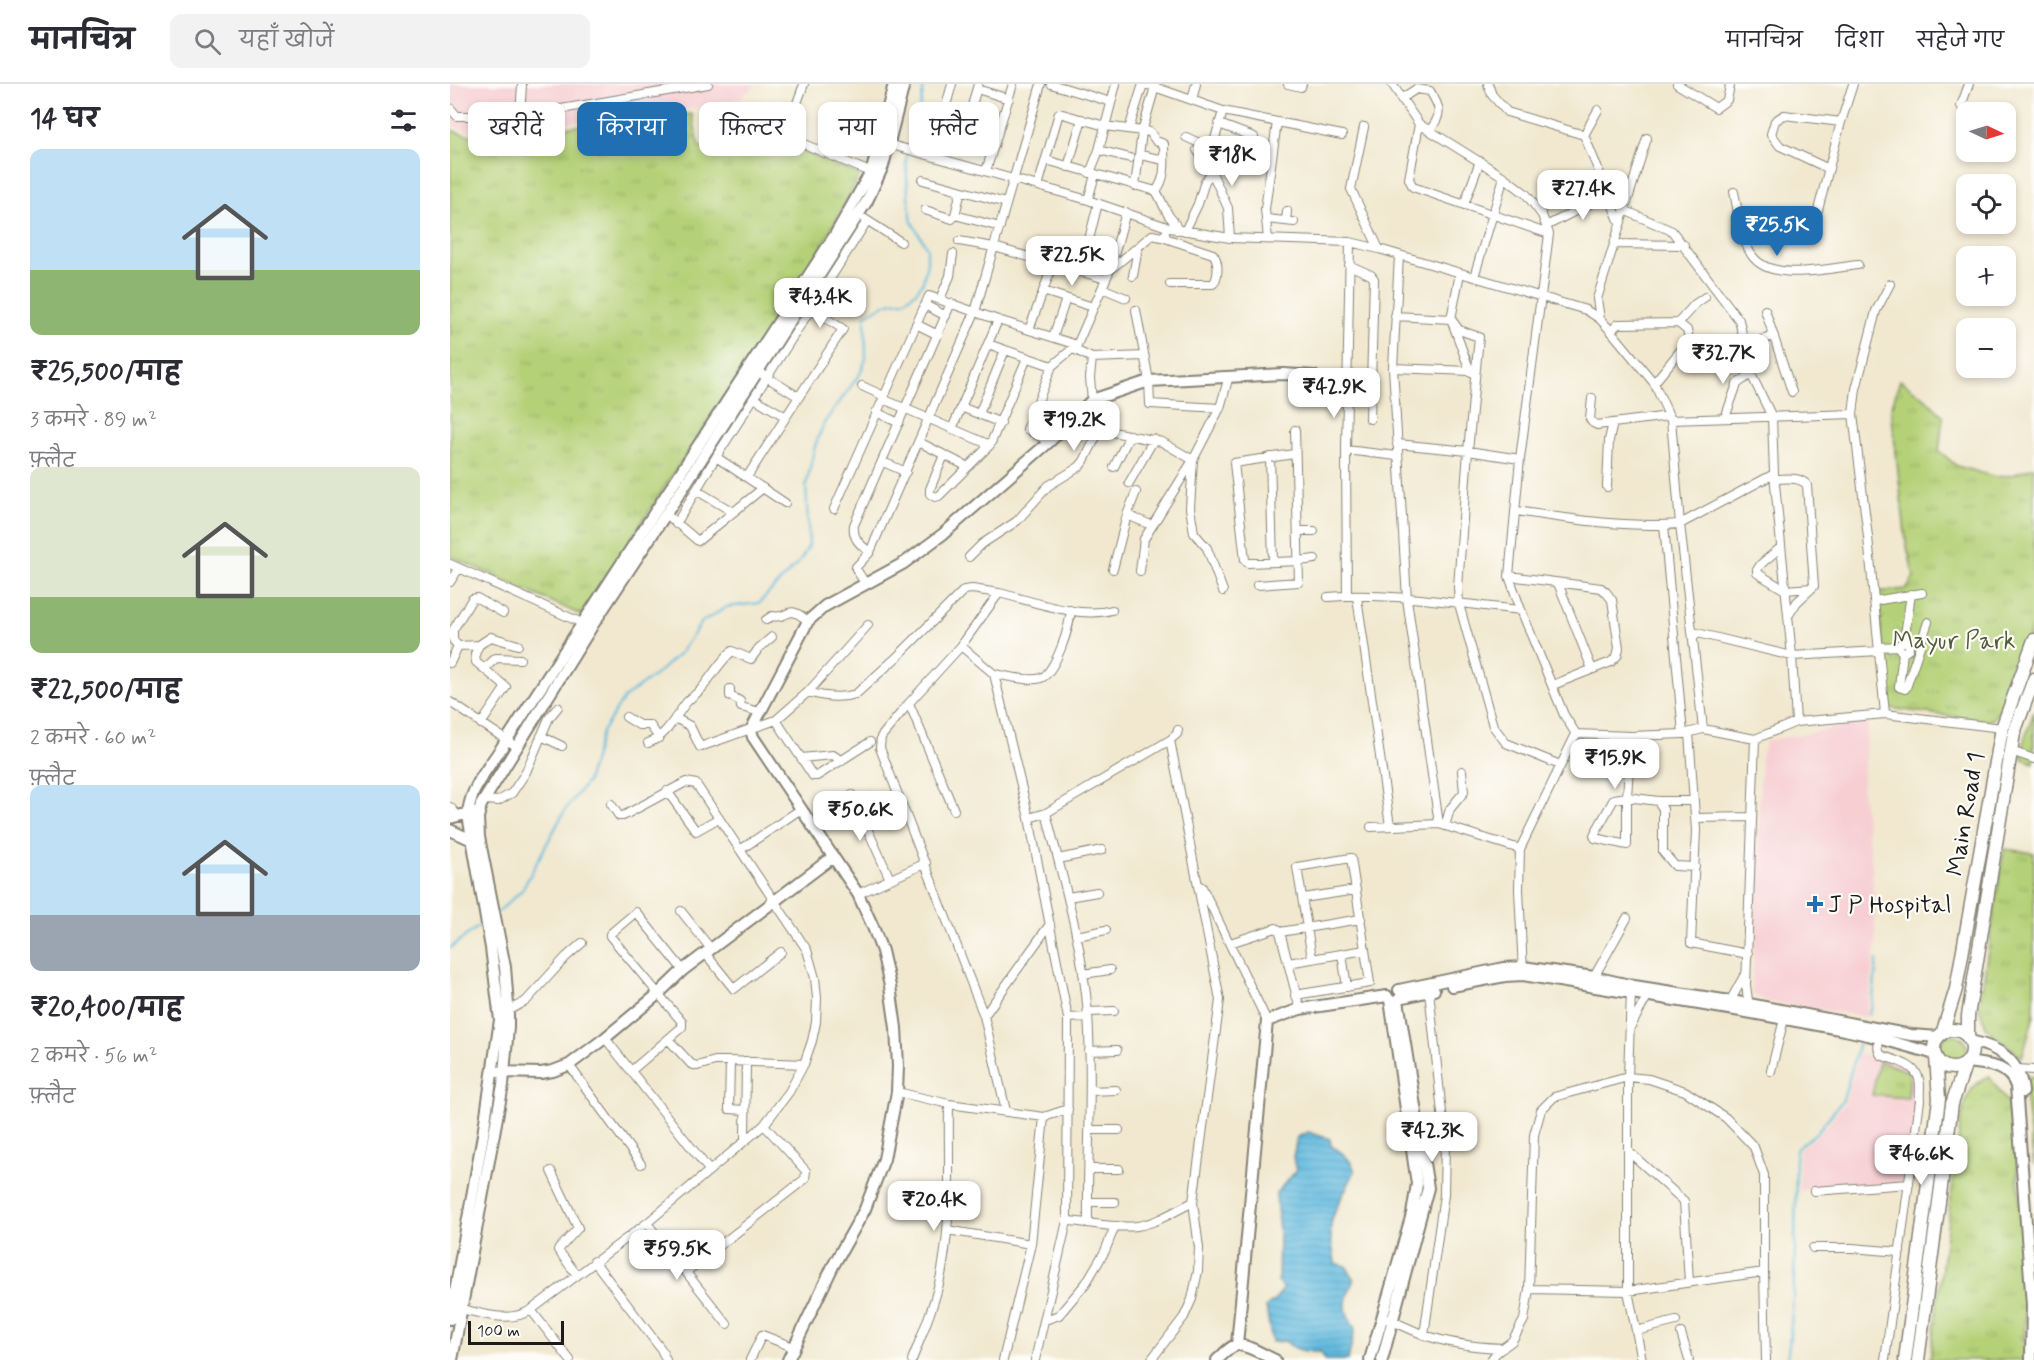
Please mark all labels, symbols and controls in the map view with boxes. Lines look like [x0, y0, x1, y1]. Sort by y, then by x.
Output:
search box [170, 14, 590, 68]
text: मानचित्र [30, 23, 134, 60]
icon: search [191, 25, 224, 58]
text: यहाँ खोजें [239, 27, 334, 55]
text: मानचित्र [1726, 27, 1803, 55]
text: दिशा [1836, 27, 1883, 55]
text: सहेजे गए [1916, 27, 2004, 55]
chip: खरीदें [468, 102, 565, 156]
chip: किराया [577, 102, 687, 156]
chip: फ़िल्टर [699, 102, 806, 156]
chip: नया [818, 102, 897, 156]
chip: फ़्लैट [909, 102, 999, 156]
north arrow [1956, 102, 2016, 162]
map controls [1956, 102, 2016, 378]
text: 14 घर [30, 103, 99, 137]
icon: filters [387, 104, 420, 137]
pin: ₹18K [1196, 136, 1268, 187]
text: ₹18K [1208, 142, 1256, 169]
pin: ₹27.4K [1534, 170, 1632, 221]
button: locate [1956, 174, 2016, 234]
text: ₹27.4K [1551, 176, 1615, 203]
icon: home [171, 188, 279, 296]
pin: ₹25.5K [1728, 206, 1826, 257]
text: ₹25.5K [1745, 212, 1809, 239]
pin: ₹22.5K [1023, 236, 1121, 287]
text: ₹22.5K [1040, 242, 1104, 269]
button: + [1956, 246, 2016, 306]
pin: ₹43.4K [771, 278, 869, 329]
text: ₹43.4K [788, 284, 852, 311]
button: − [1956, 318, 2016, 378]
pin: ₹32.7K [1674, 334, 1772, 385]
text: ₹32.7K [1691, 340, 1755, 367]
text: ₹25,500/माह [30, 356, 181, 390]
pin: ₹42.9K [1285, 368, 1383, 419]
text: ₹42.9K [1302, 374, 1366, 401]
pin: ₹19.2K [1025, 401, 1123, 452]
text: 3 कमरे · 89 m² [30, 407, 157, 434]
text: ₹19.2K [1043, 407, 1105, 434]
text: फ़्लैट [30, 448, 76, 475]
icon: home [171, 506, 279, 614]
park label: Mayur Park [1893, 626, 2016, 657]
text: ₹22,500/माह [30, 674, 181, 708]
text: 2 कमरे · 60 m² [30, 725, 156, 752]
pin: ₹15.9K [1566, 739, 1664, 790]
text: ₹15.9K [1584, 745, 1646, 772]
street label: Main Road 1 [1940, 750, 1993, 879]
text: फ़्लैट [30, 766, 76, 793]
pin: ₹50.6K [811, 791, 909, 842]
text: ₹50.6K [827, 797, 893, 824]
icon: home [171, 824, 279, 932]
place label: J P Hospital [1828, 890, 1951, 921]
marker: J P Hospital [1806, 895, 1824, 913]
text: ₹20,400/माह [30, 992, 183, 1026]
text: 2 कमरे · 56 m² [30, 1043, 157, 1070]
text: फ़्लैट [30, 1084, 76, 1111]
pin: ₹42.3K [1383, 1112, 1481, 1163]
text: ₹42.3K [1400, 1118, 1464, 1145]
pin: ₹46.6K [1872, 1135, 1970, 1186]
text: ₹46.6K [1889, 1141, 1953, 1168]
pin: ₹20.4K [885, 1181, 983, 1232]
text: ₹20.4K [902, 1187, 966, 1214]
pin: ₹59.5K [628, 1230, 726, 1281]
text: ₹59.5K [643, 1236, 711, 1263]
scale bar [468, 1318, 564, 1346]
text: 100 m [477, 1321, 520, 1342]

